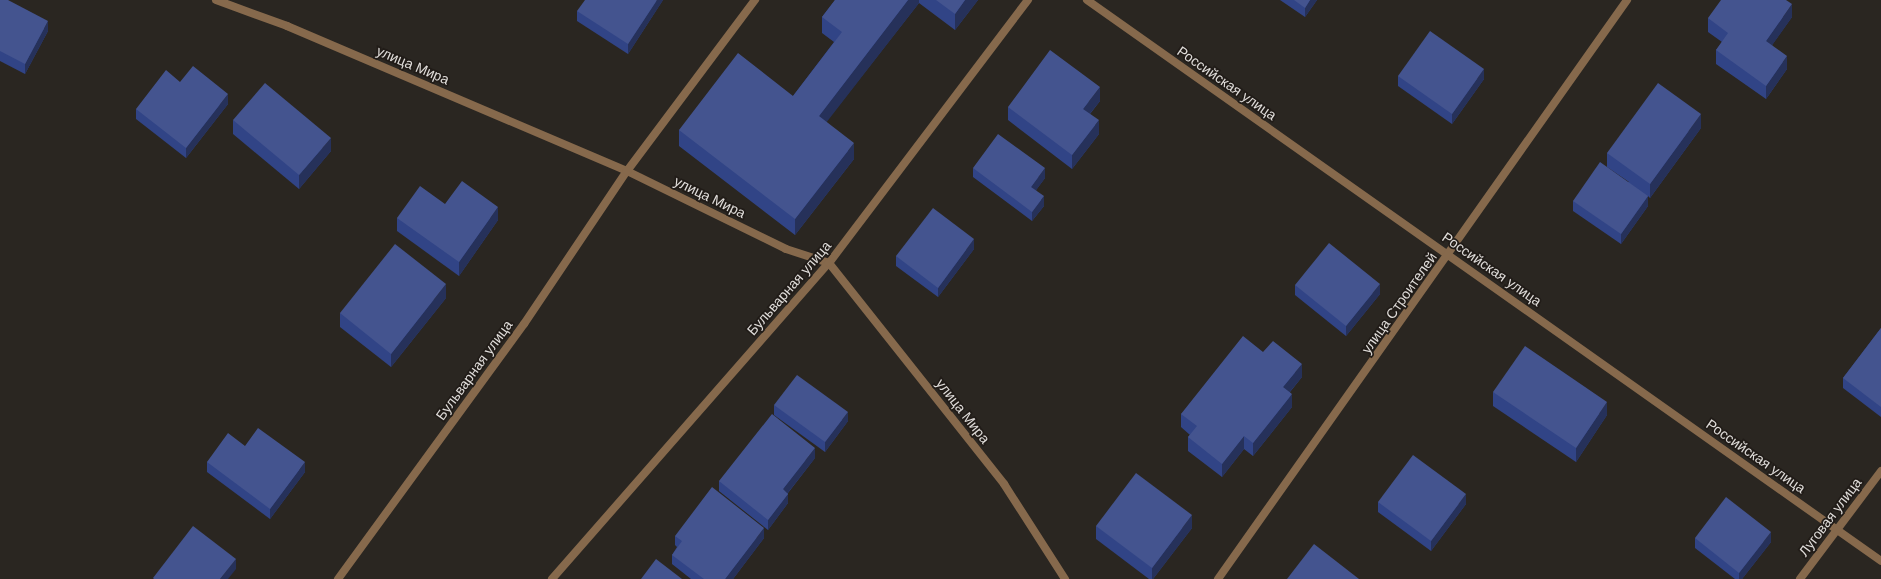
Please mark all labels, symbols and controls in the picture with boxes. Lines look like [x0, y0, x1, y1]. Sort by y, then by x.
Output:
street label: улица Мира [374, 42, 452, 88]
street label: Российская улица [1174, 42, 1280, 124]
street label: улица Мира [672, 172, 748, 222]
street label: Российская улица [1439, 228, 1545, 310]
street label: Бульварная улица [744, 237, 834, 339]
street label: улица Строителей [1358, 249, 1440, 357]
street label: Бульварная улица [432, 317, 516, 423]
street label: улица Мира [933, 375, 993, 447]
street label: Российская улица [1703, 415, 1809, 497]
street label: Луговая улица [1795, 474, 1865, 560]

